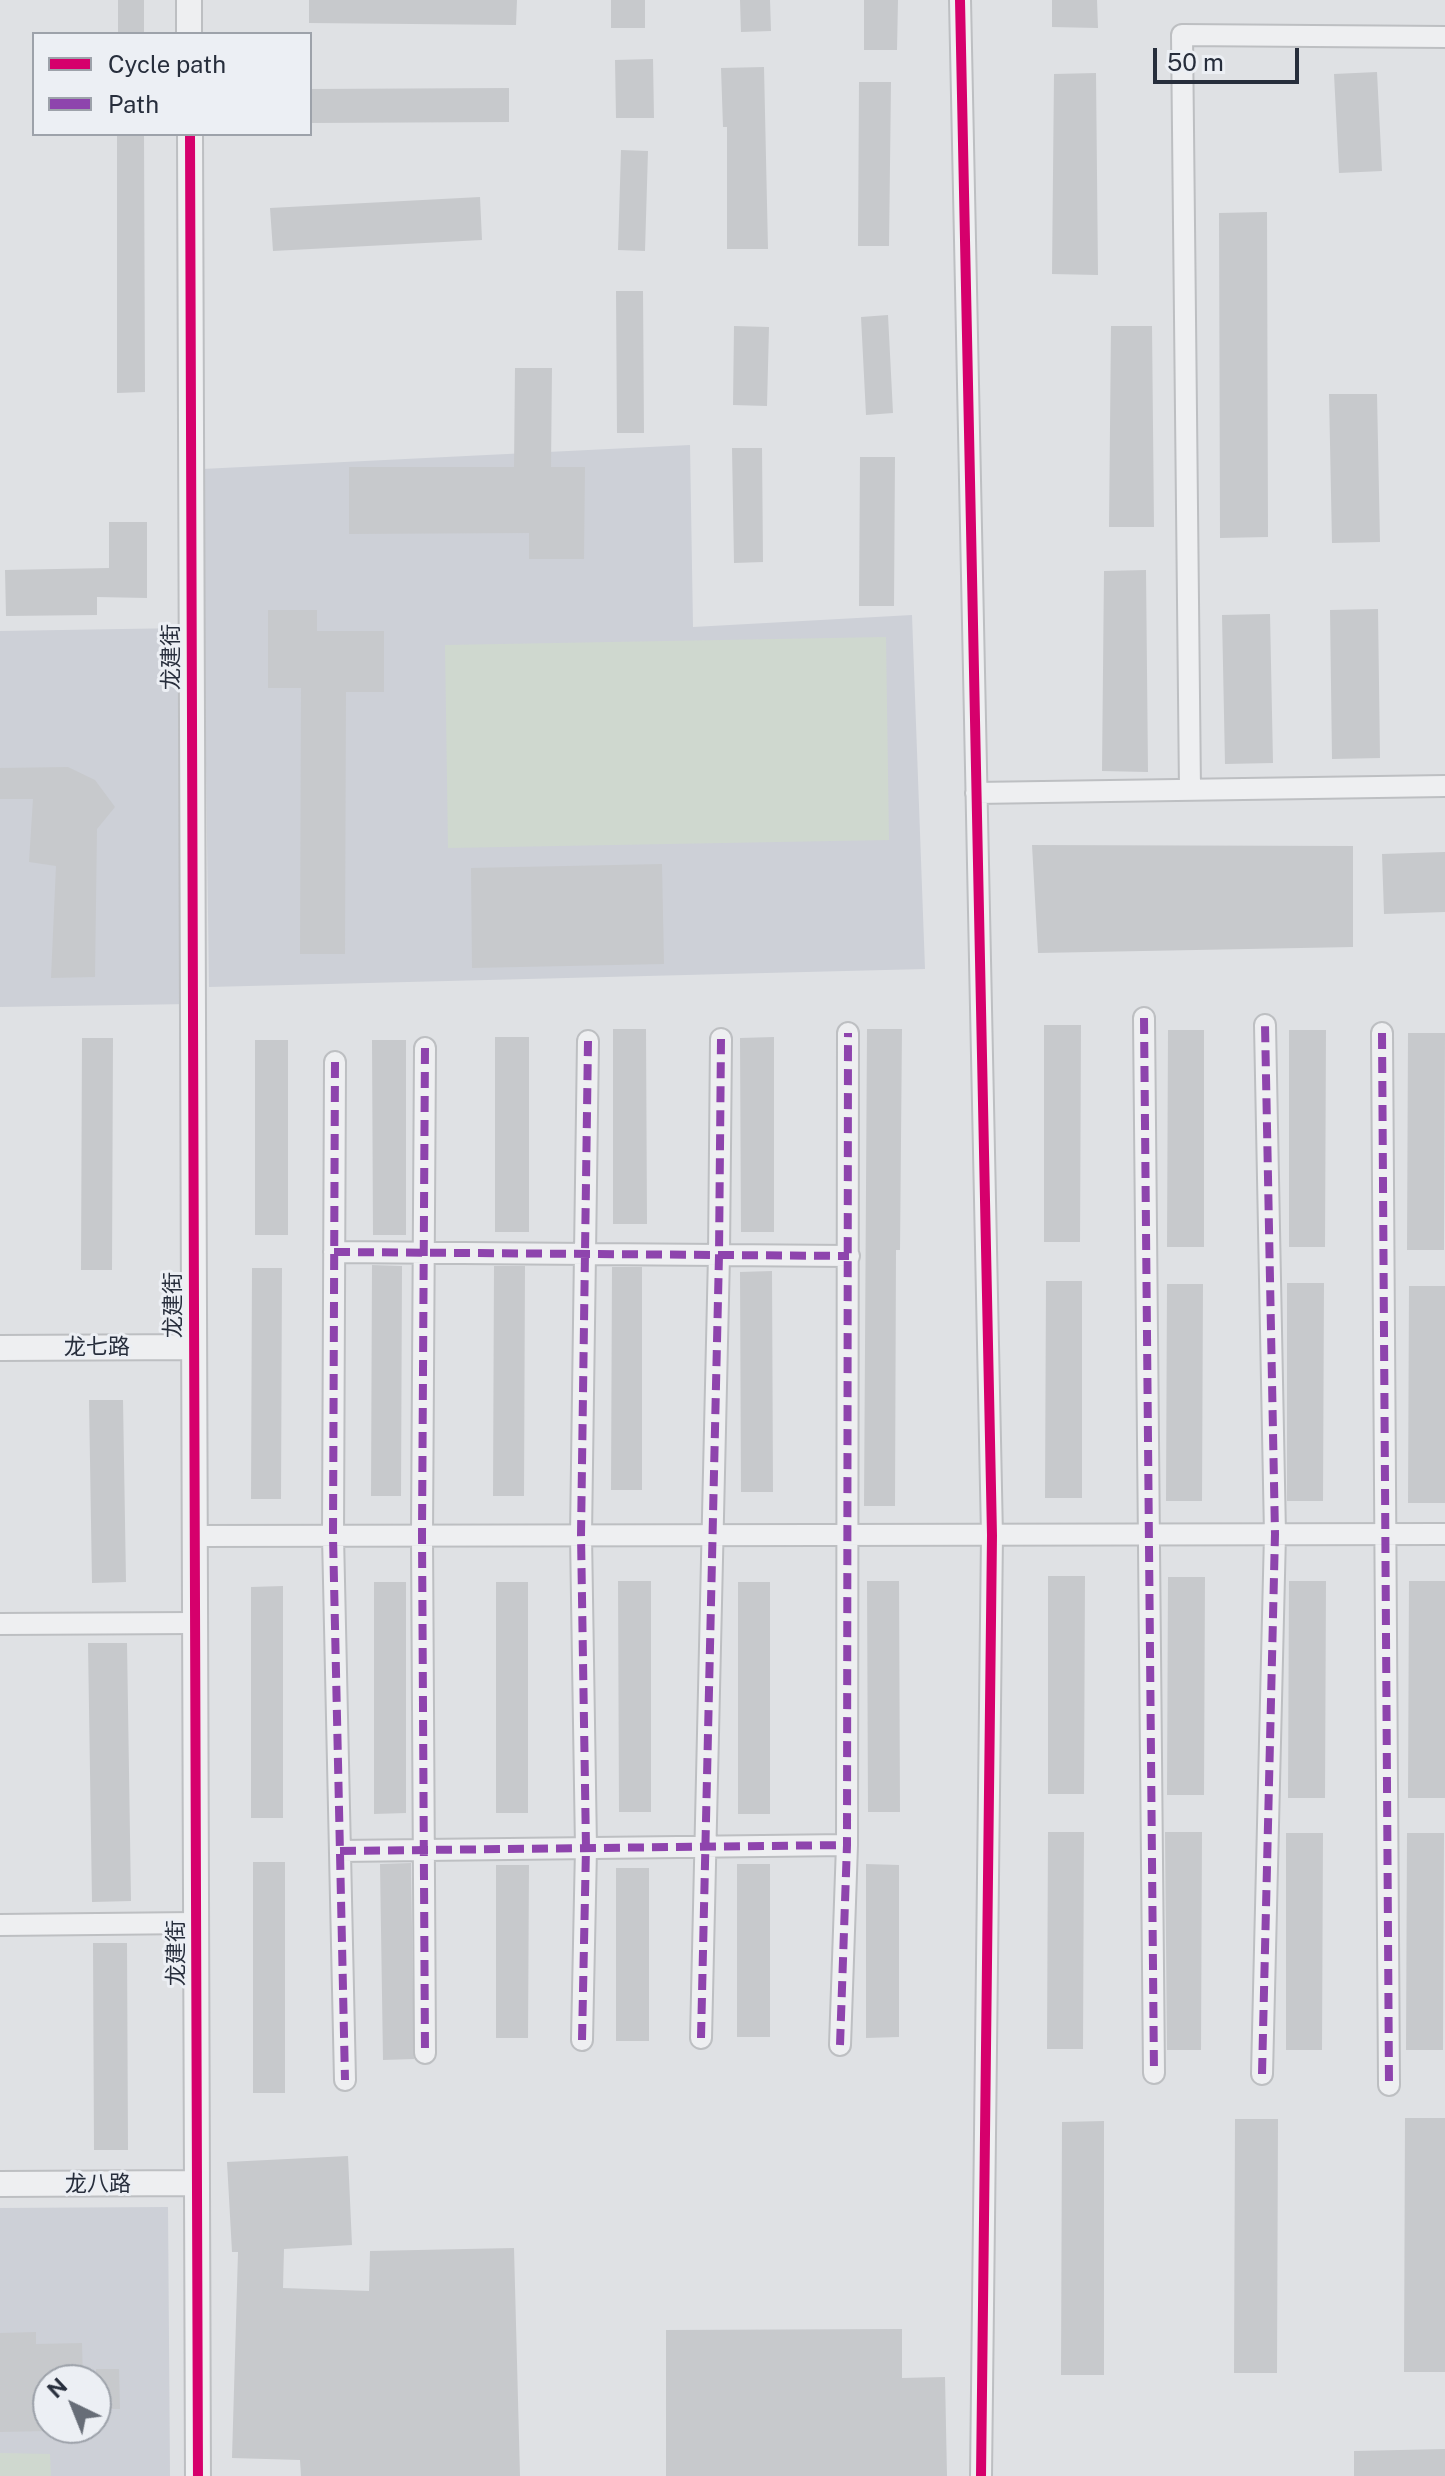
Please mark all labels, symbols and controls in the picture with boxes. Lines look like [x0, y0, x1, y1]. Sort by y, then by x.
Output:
legend [32, 32, 312, 136]
scale bar [1157, 32, 1303, 82]
text: 50 m [1167, 48, 1224, 76]
text: Cycle path [108, 50, 226, 78]
text: Path [108, 90, 159, 118]
street label: 龙建街 [158, 624, 184, 690]
street label: 龙建街 [160, 1272, 186, 1338]
street label: 龙七路 [64, 1334, 130, 1360]
street label: 龙建街 [163, 1920, 189, 1986]
street label: 龙八路 [65, 2171, 131, 2197]
north arrow [32, 2364, 112, 2444]
text: N [42, 2373, 72, 2403]

